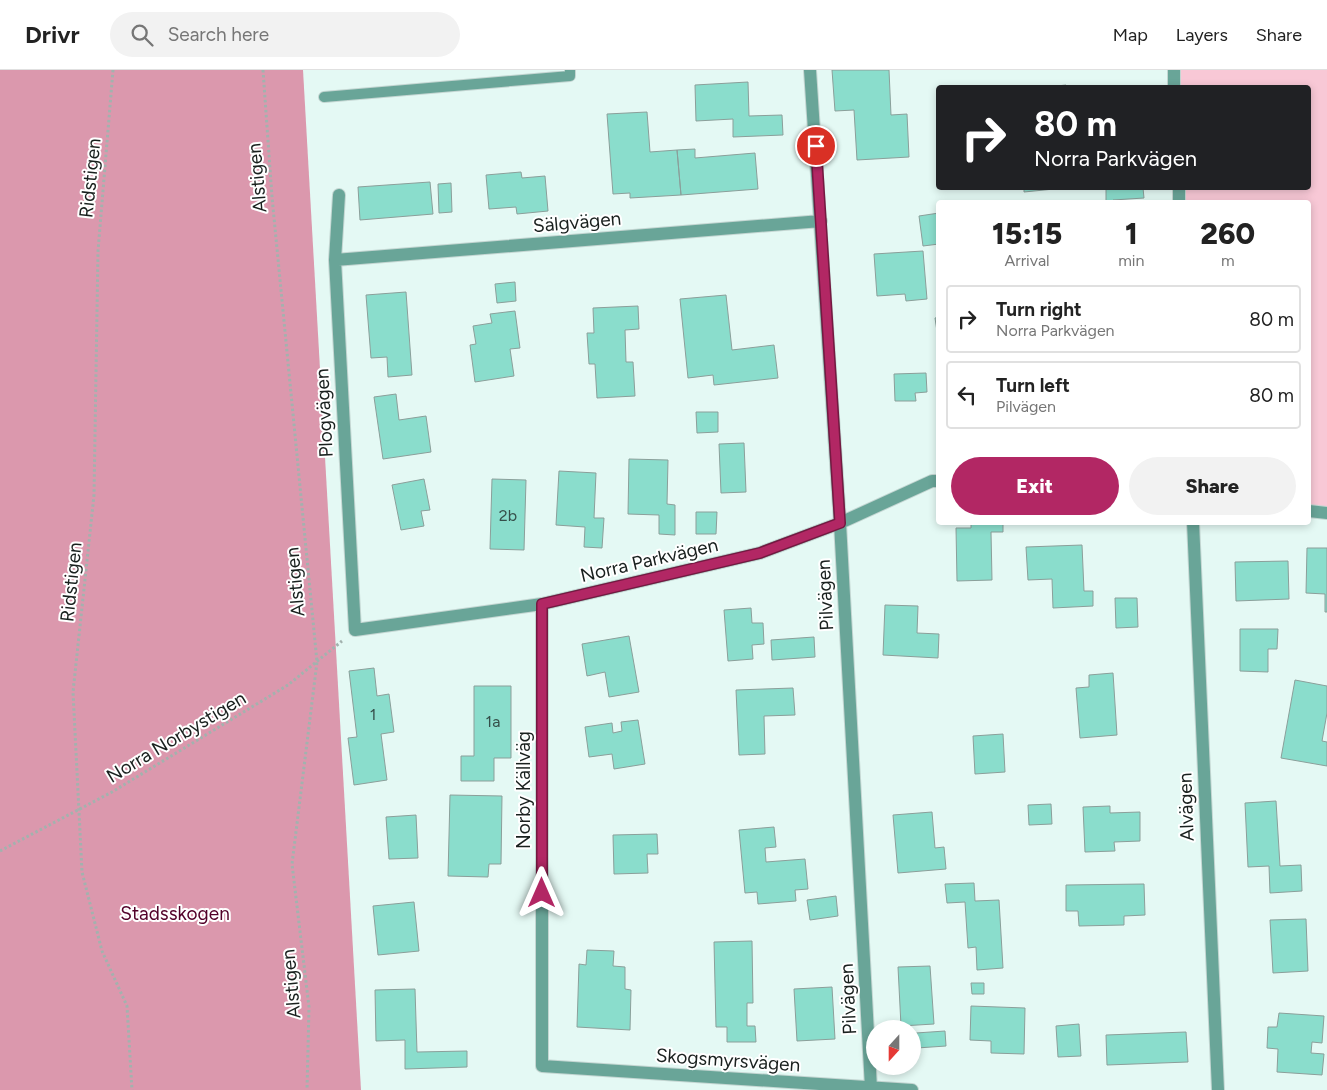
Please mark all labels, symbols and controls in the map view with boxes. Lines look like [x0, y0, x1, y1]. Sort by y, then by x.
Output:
search box [110, 12, 460, 57]
text: Drivr [25, 20, 80, 49]
icon: search [128, 21, 156, 49]
text: Search here [168, 23, 269, 46]
text: Map [1113, 24, 1148, 46]
text: Layers [1176, 24, 1228, 46]
text: Share [1256, 24, 1302, 46]
text: 80 m [1034, 103, 1117, 145]
icon: right [951, 105, 1016, 170]
pin [795, 125, 837, 167]
icon: arrive [802, 132, 830, 160]
street label: Ridstigen [74, 137, 106, 219]
street label: Alstigen [243, 142, 271, 214]
text: Norra Parkvägen [1034, 145, 1197, 172]
street label: Sälgvägen [532, 207, 622, 237]
text: 15:15 [992, 215, 1062, 252]
text: 1 [1125, 215, 1138, 252]
text: 260 [1200, 215, 1255, 252]
text: Arrival [1004, 251, 1050, 270]
text: min [1118, 251, 1144, 270]
text: m [1221, 251, 1235, 270]
text: Turn right [996, 298, 1082, 321]
icon: right [953, 305, 981, 333]
text: 80 m [1249, 308, 1294, 331]
text: Norra Parkvägen [996, 321, 1115, 340]
street label: Plogvägen [310, 368, 338, 458]
text: Turn left [996, 374, 1070, 397]
icon: left [953, 381, 981, 409]
text: 80 m [1249, 384, 1294, 407]
text: Pilvägen [996, 397, 1056, 416]
button: Exit [951, 457, 1119, 515]
button: Share [1129, 457, 1296, 515]
house number: 2b [499, 506, 517, 525]
street label: Norra Parkvägen [578, 533, 720, 587]
street label: Ridstigen [55, 541, 87, 623]
street label: Alstigen [281, 546, 309, 618]
street label: Pilvägen [812, 559, 838, 631]
street label: Norra Norbystigen [102, 686, 250, 788]
house number: 1 [370, 705, 376, 724]
house number: 1a [486, 712, 500, 731]
street label: Norby Källväg [512, 731, 535, 849]
street label: Alvägen [1173, 772, 1199, 842]
position arrow [515, 866, 567, 918]
park label: Stadsskogen [120, 902, 230, 925]
street label: Alstigen [277, 948, 305, 1020]
street label: Pilvägen [835, 963, 861, 1035]
north arrow [866, 1020, 921, 1075]
map controls [866, 1020, 921, 1075]
street label: Skogsmyrsvägen [655, 1043, 801, 1077]

